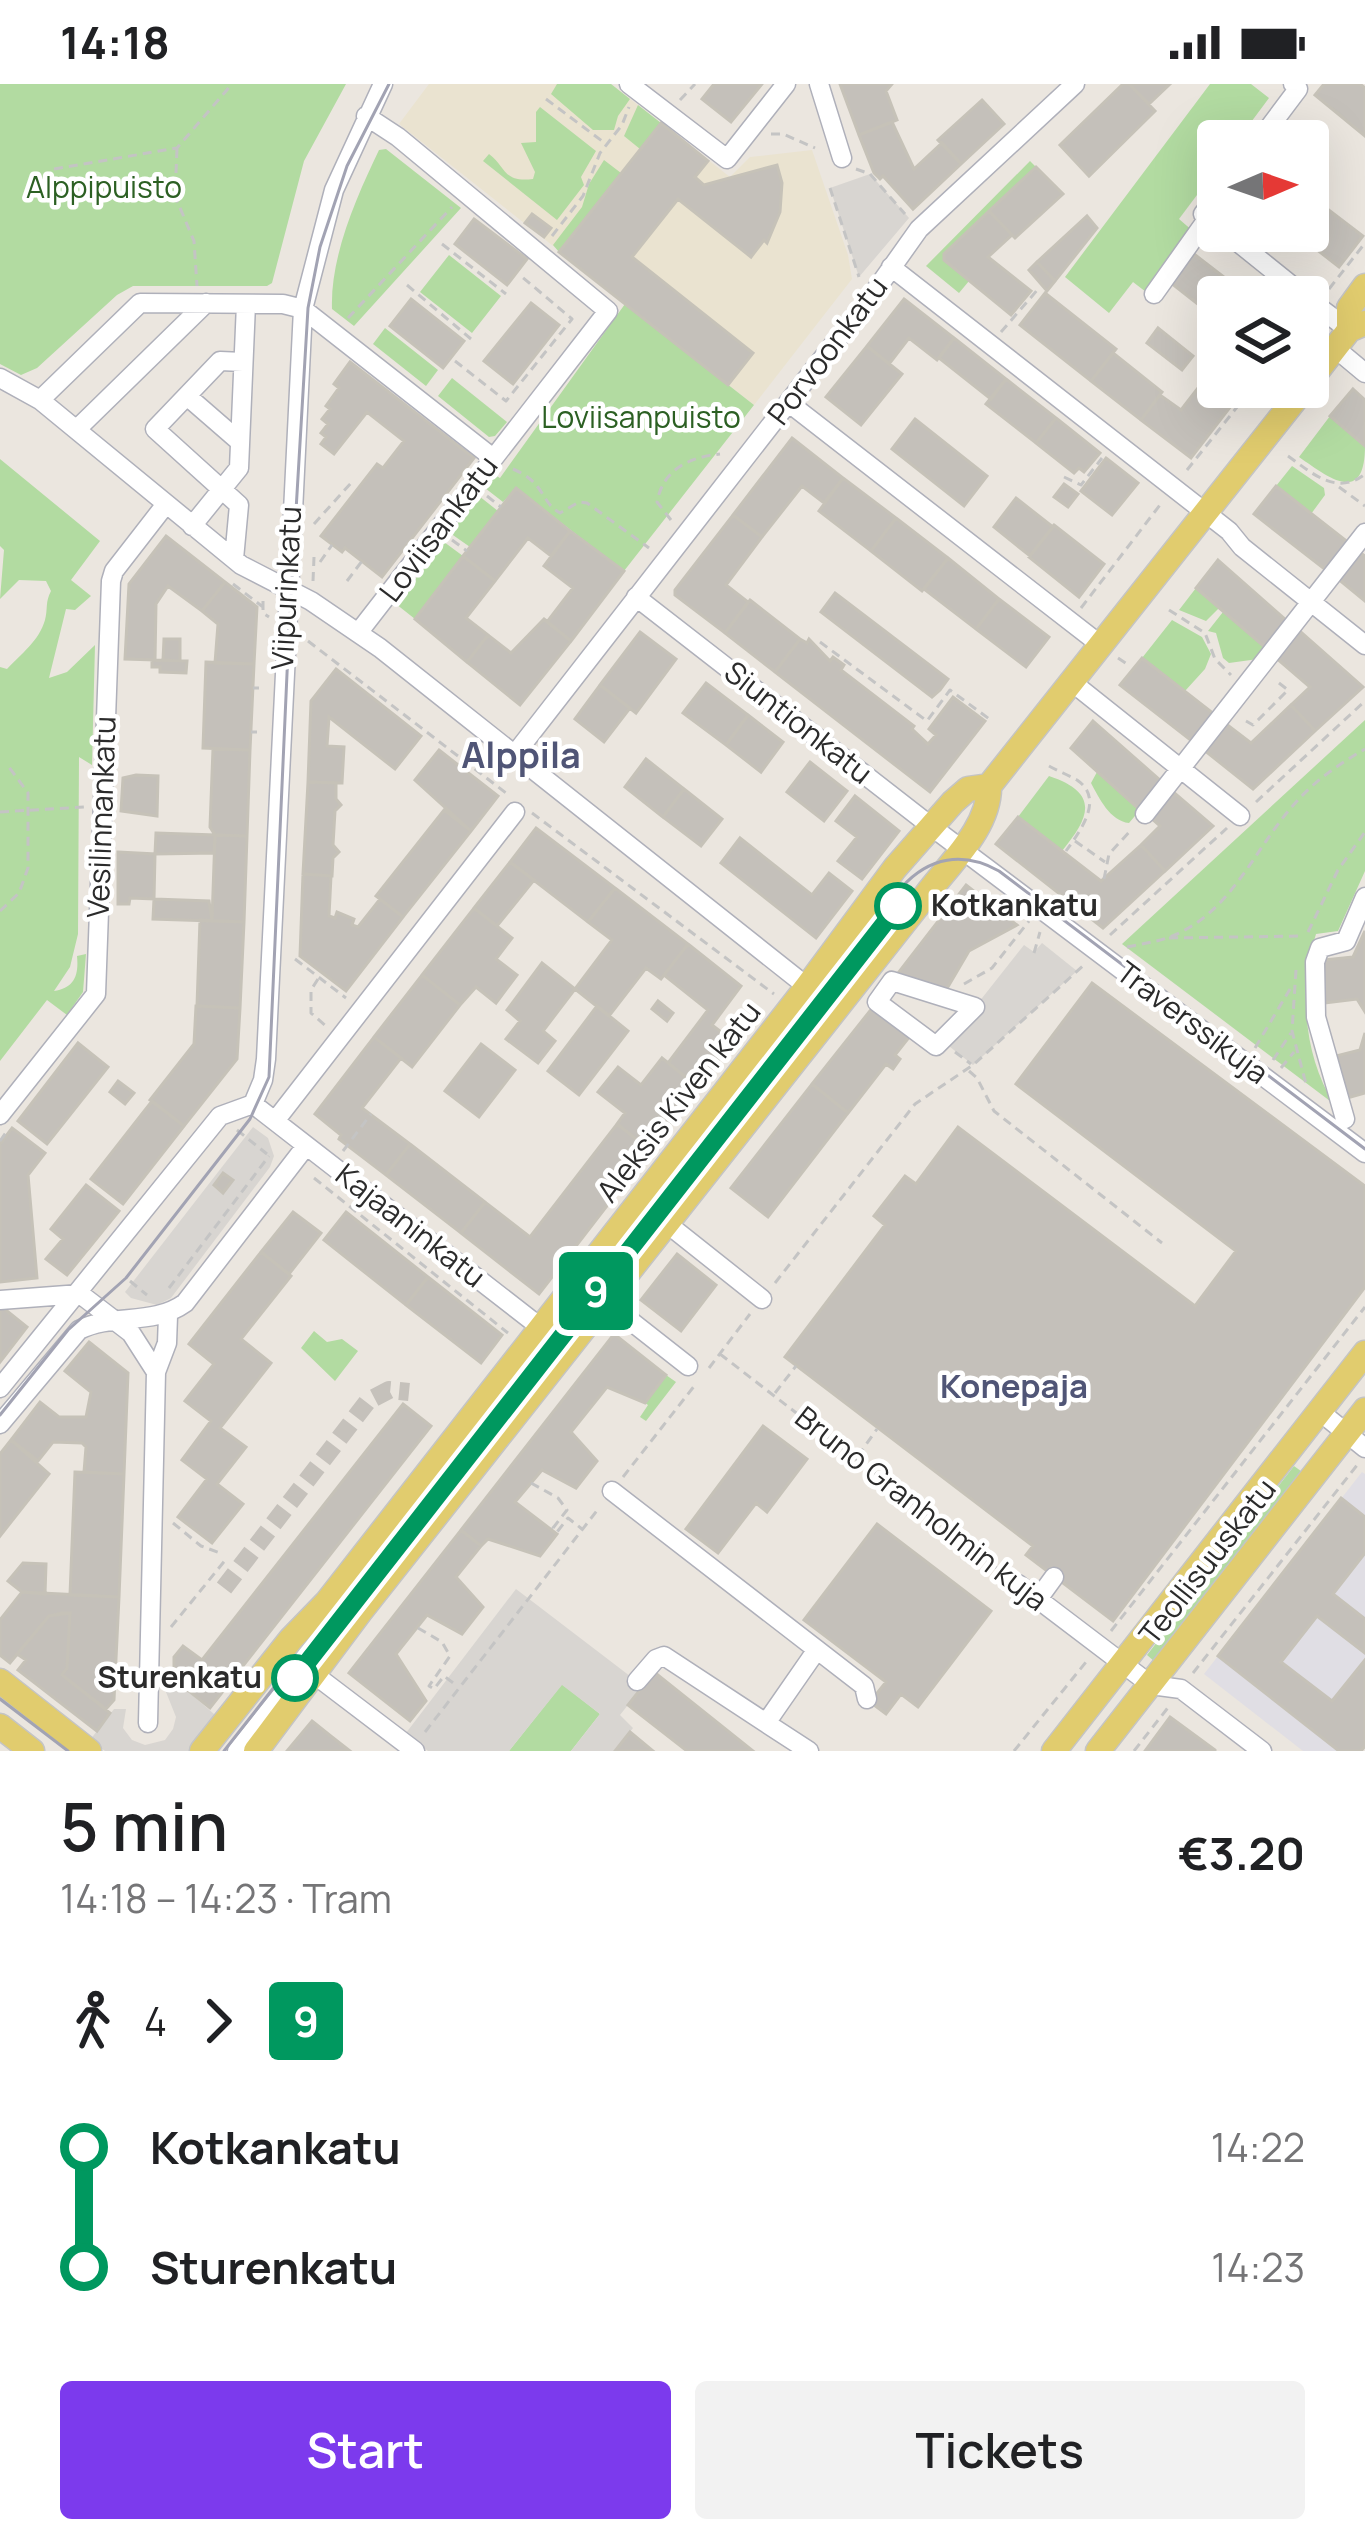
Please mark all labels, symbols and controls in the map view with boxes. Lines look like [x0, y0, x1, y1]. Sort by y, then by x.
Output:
text: 14:18 [60, 11, 170, 73]
north arrow [1197, 120, 1329, 252]
map controls [1197, 120, 1329, 408]
park label: Alppipuisto [26, 166, 182, 207]
street label: Porvoonkatu [757, 268, 896, 433]
button: layers [1197, 276, 1329, 408]
park label: Loviisanpuisto [541, 396, 741, 437]
street label: Loviisankatu [369, 447, 506, 610]
street label: Viipurinkatu [261, 505, 310, 671]
street label: Siuntionkatu [717, 651, 881, 792]
street label: Vesilinnankatu [76, 715, 125, 919]
district label: Alppila [461, 730, 581, 779]
marker: Kotkankatu [876, 884, 920, 928]
place label: Kotkankatu [931, 884, 1098, 925]
street label: Traverssikuja [1109, 951, 1277, 1092]
street label: Aleksis Kiven katu [586, 992, 769, 1210]
street label: Kajaaninkatu [328, 1153, 494, 1296]
line badge: 9 [557, 1252, 635, 1330]
text: 9 [583, 1262, 609, 1320]
district label: Konepaja [940, 1363, 1088, 1408]
street label: Bruno Granholmin kuja [787, 1396, 1057, 1619]
street label: Teollisuuskatu [1129, 1470, 1285, 1653]
place label: Sturenkatu [97, 1656, 262, 1697]
marker: Sturenkatu [273, 1656, 317, 1700]
text: 5 min [60, 1781, 228, 1871]
text: €3.20 [1178, 1822, 1305, 1884]
text: 14:18 – 14:23 · Tram [60, 1871, 392, 1925]
icon: walk [60, 1988, 126, 2054]
icon: forward [185, 1988, 251, 2054]
text: 9 [293, 1992, 319, 2050]
text: 4 [144, 1994, 167, 2048]
text: Kotkankatu [150, 2116, 401, 2178]
text: 14:22 [1211, 2120, 1305, 2174]
text: Sturenkatu [150, 2236, 397, 2298]
text: 14:23 [1211, 2240, 1305, 2294]
button: Start [60, 2381, 671, 2519]
button: Tickets [695, 2381, 1305, 2519]

